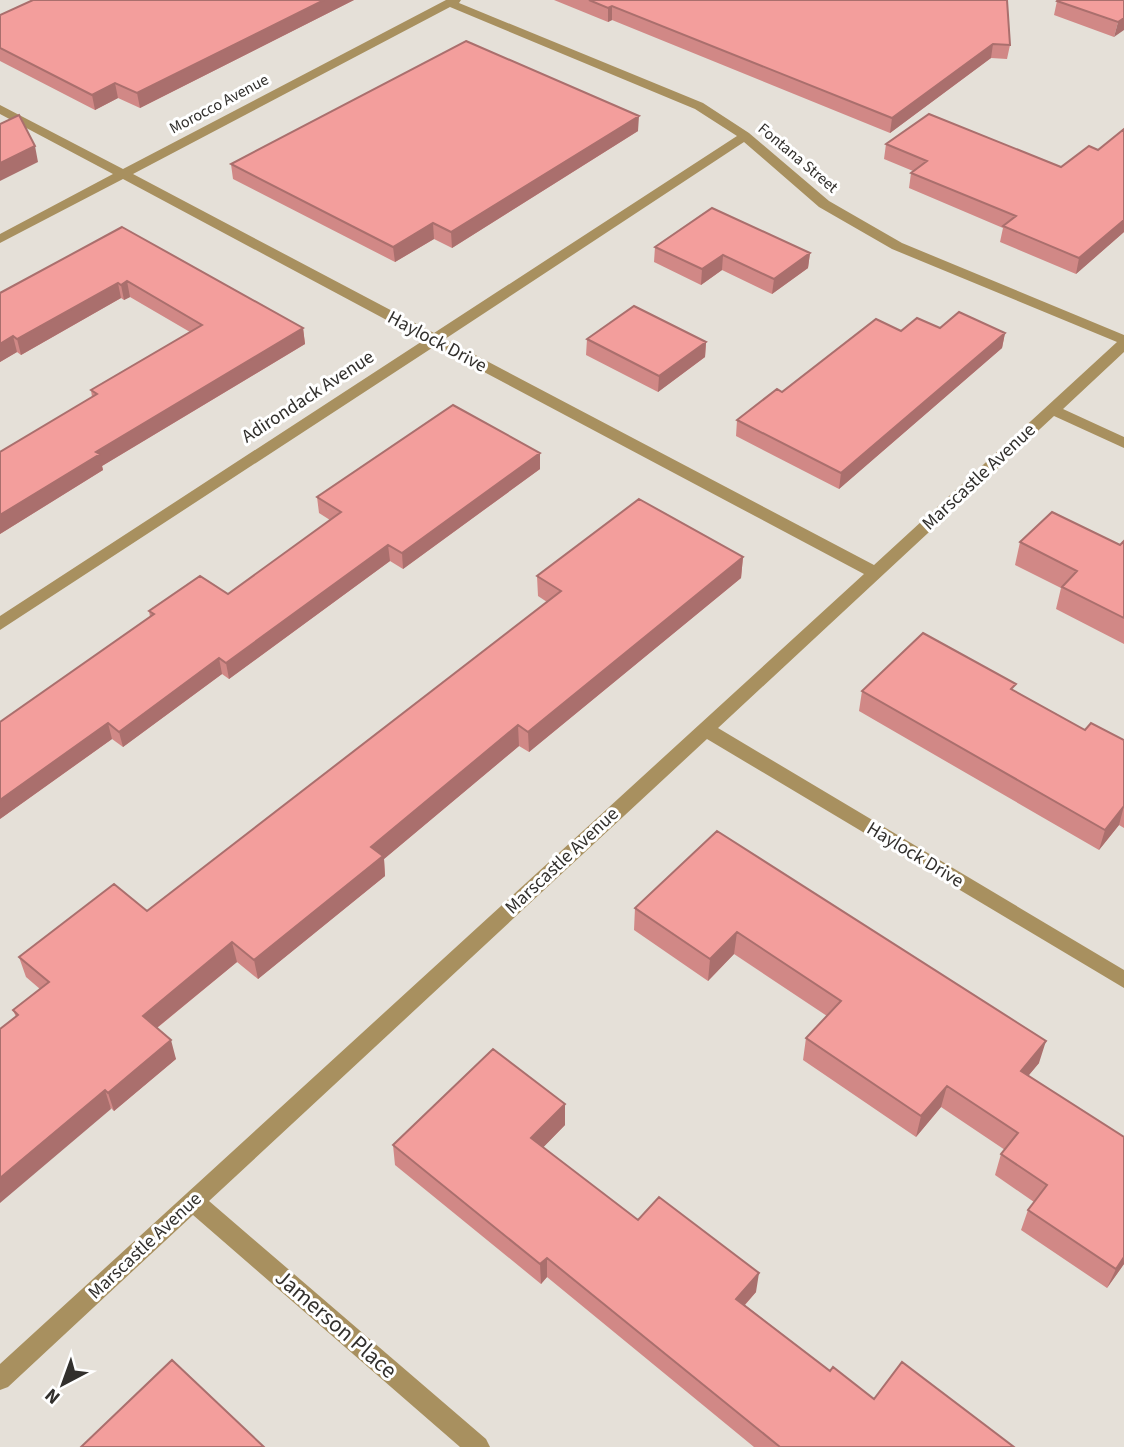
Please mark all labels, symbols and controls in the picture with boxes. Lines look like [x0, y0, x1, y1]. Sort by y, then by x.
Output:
street label: Morocco Avenue [166, 69, 273, 139]
street label: Fontana Street [753, 118, 843, 198]
street label: Haylock Drive [383, 304, 491, 380]
street label: Adirondack Avenue [236, 344, 380, 450]
street label: Marscastle Avenue [916, 417, 1042, 537]
street label: Marscastle Avenue [499, 801, 625, 921]
street label: Haylock Drive [861, 815, 969, 895]
street label: Marscastle Avenue [82, 1186, 208, 1306]
street label: Jamerson Place [268, 1262, 404, 1386]
north arrow [28, 1349, 98, 1419]
text: N [39, 1381, 66, 1410]

